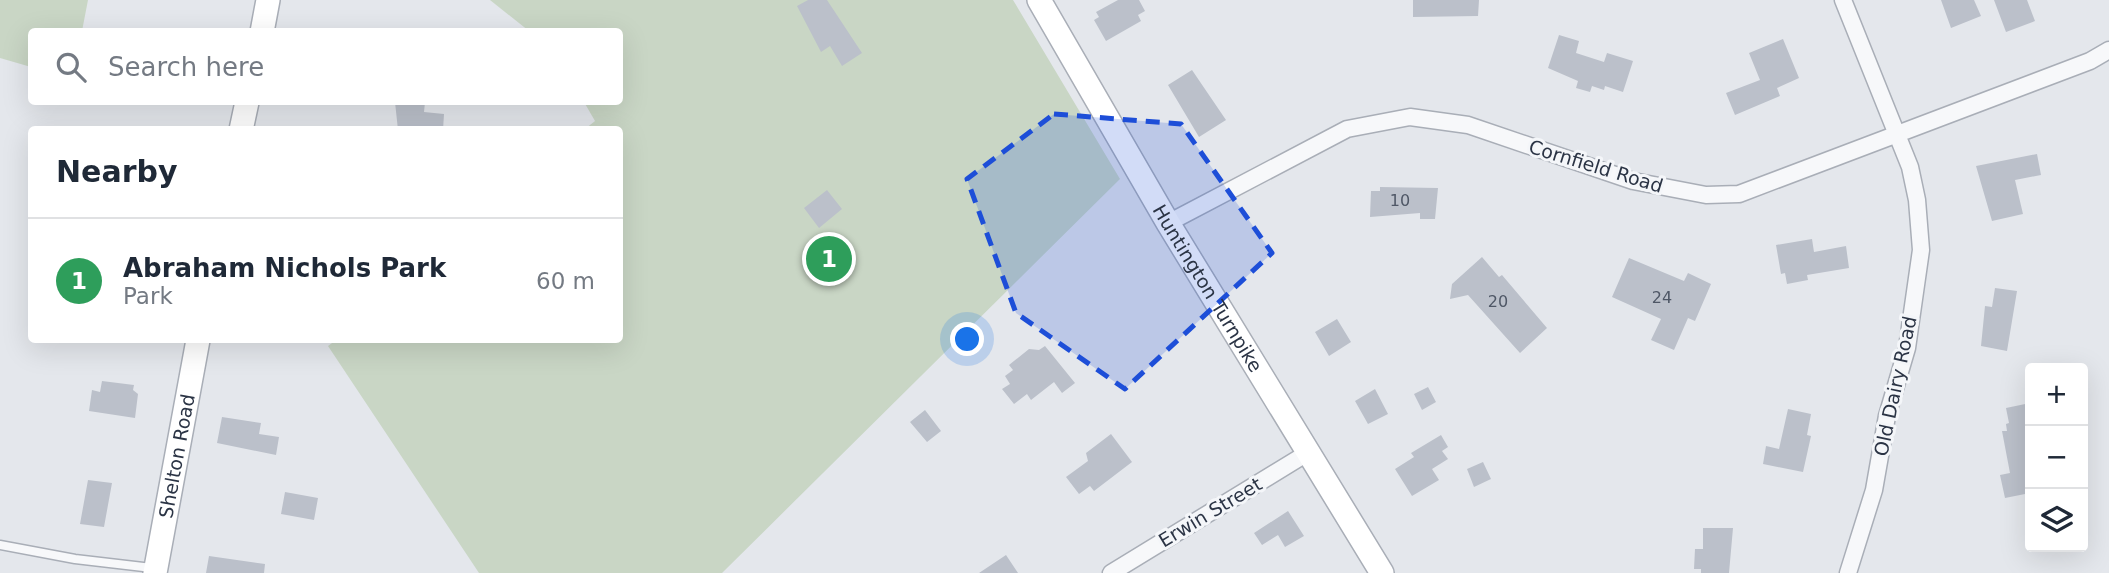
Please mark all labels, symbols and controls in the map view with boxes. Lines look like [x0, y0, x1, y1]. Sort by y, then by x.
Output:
search box [28, 28, 623, 105]
icon: search [52, 48, 90, 86]
text: Search here [108, 52, 264, 82]
street label: Cornfield Road [1526, 135, 1666, 197]
text: Nearby [56, 154, 178, 189]
house number: 10 [1390, 191, 1410, 210]
street label: Huntington Turnpike [1149, 200, 1267, 376]
pin: 1 [806, 233, 852, 285]
text: Abraham Nichols Park [123, 253, 446, 283]
text: 1 [71, 268, 87, 294]
text: 60 m [536, 268, 595, 294]
text: Park [123, 283, 173, 309]
house number: 24 [1652, 288, 1672, 307]
house number: 20 [1488, 292, 1508, 311]
street label: Old Dairy Road [1869, 314, 1921, 458]
your location [950, 322, 984, 356]
map controls [2025, 363, 2088, 552]
button: + [2025, 363, 2088, 426]
street label: Shelton Road [154, 392, 199, 520]
button: − [2025, 426, 2088, 489]
street label: Erwin Street [1154, 473, 1266, 551]
button: layers [2025, 489, 2088, 552]

